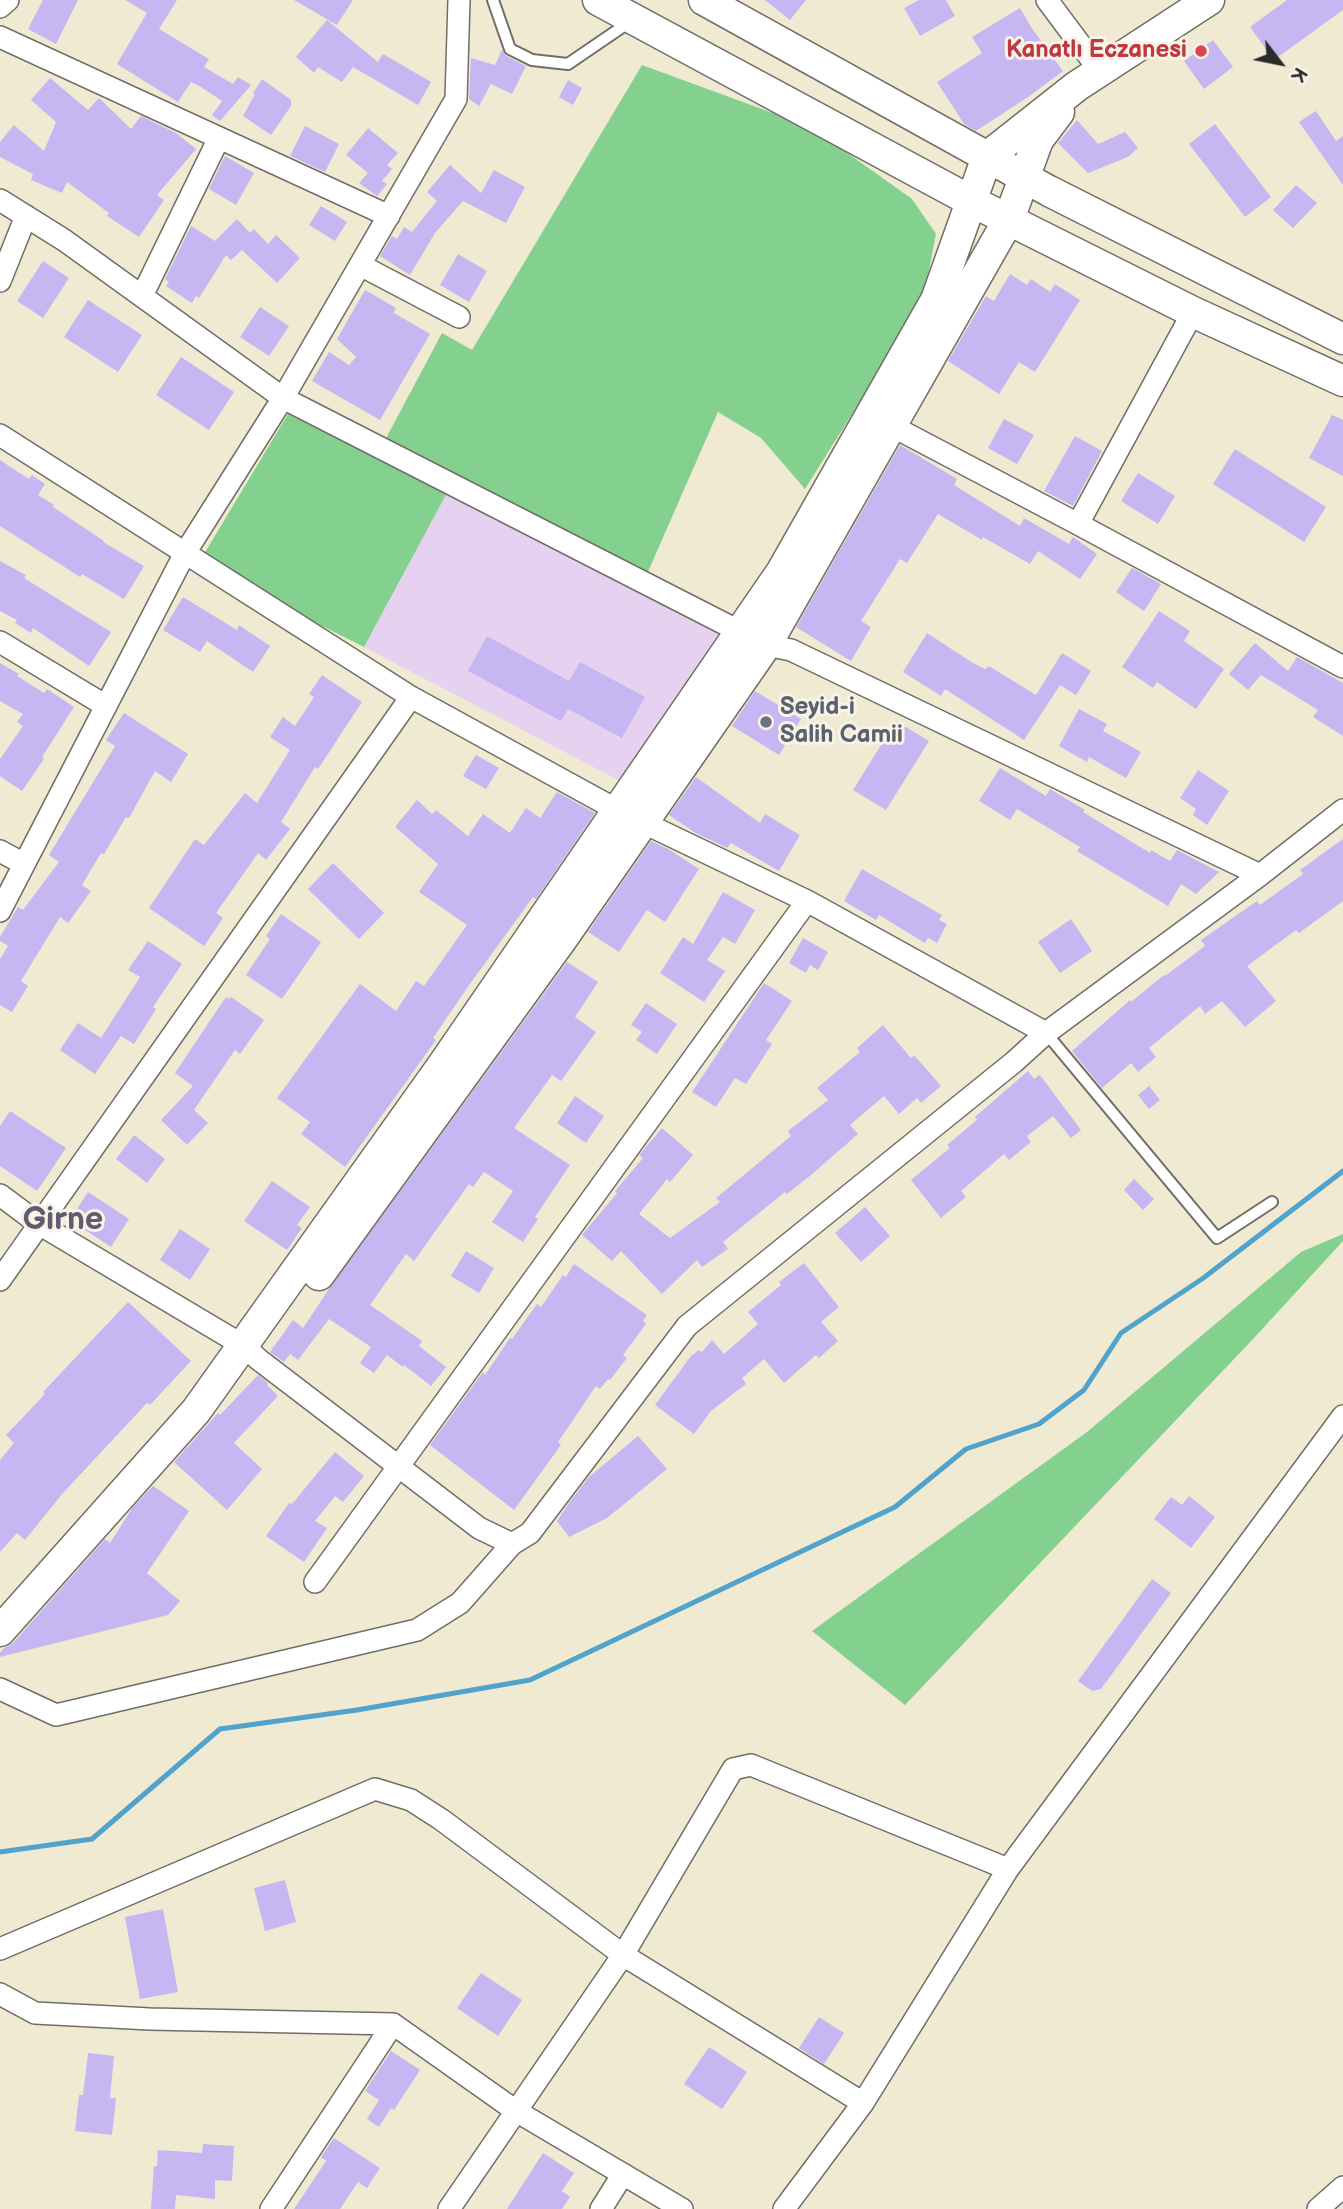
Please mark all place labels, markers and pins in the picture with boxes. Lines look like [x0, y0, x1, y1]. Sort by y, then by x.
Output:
place label: Kanatlı Eczanesi [1006, 37, 1187, 65]
marker: Kanatlı Eczanesi [1193, 43, 1209, 59]
place label: Seyid-i Salih Camii [780, 694, 903, 750]
marker: Seyid-i Salih Camii [758, 714, 774, 730]

